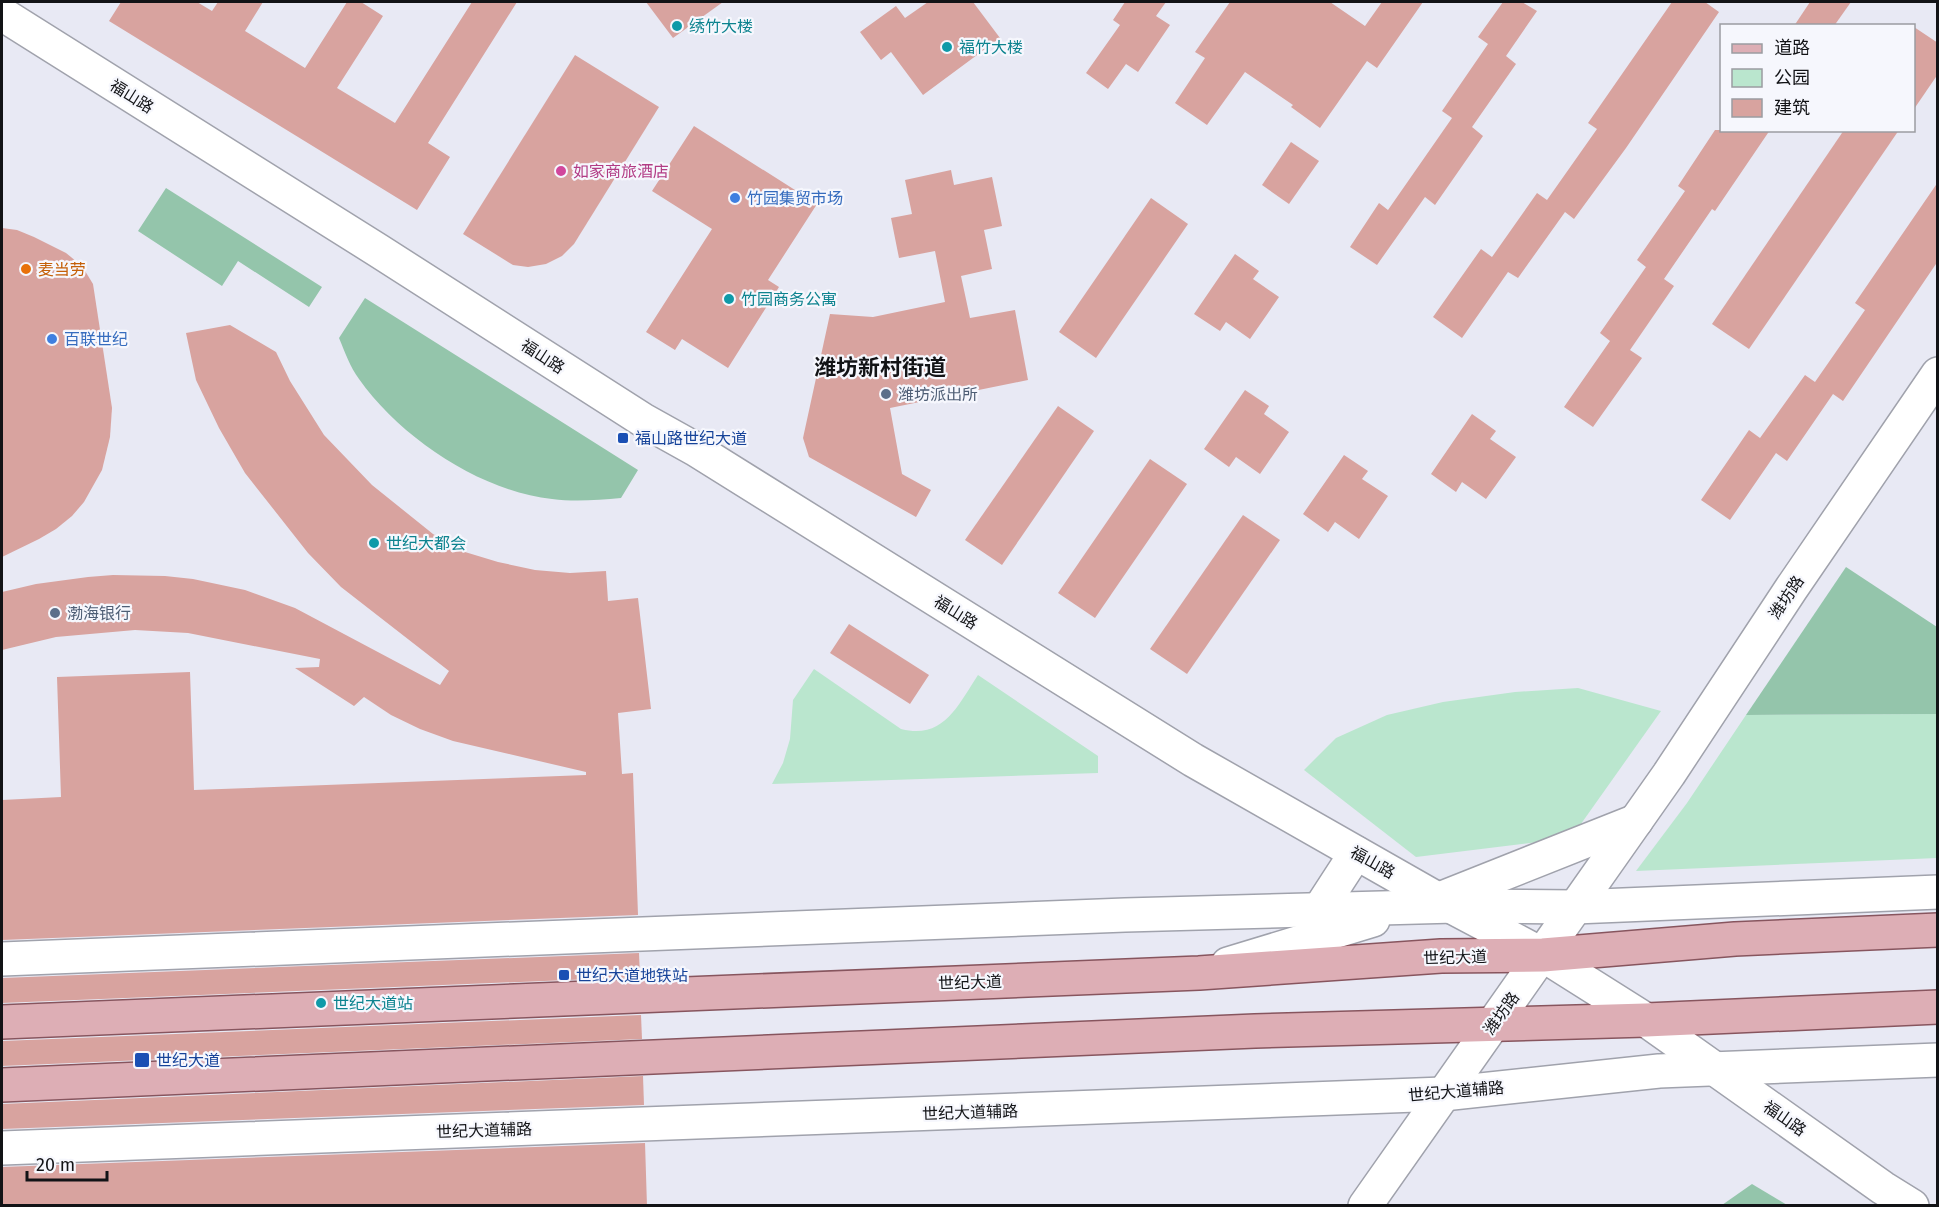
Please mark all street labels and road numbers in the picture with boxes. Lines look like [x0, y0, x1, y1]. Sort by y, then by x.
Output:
street label: 福山路 [106, 76, 157, 117]
street label: 福山路 [517, 335, 568, 377]
street label: 潍坊路 [1765, 572, 1808, 622]
street label: 福山路 [930, 592, 981, 633]
street label: 福山路 [1347, 842, 1398, 882]
street label: 世纪大道 [1423, 947, 1487, 968]
street label: 世纪大道 [938, 972, 1002, 993]
street label: 潍坊路 [1480, 988, 1523, 1038]
street label: 世纪大道辅路 [1407, 1078, 1505, 1105]
street label: 福山路 [1760, 1097, 1810, 1140]
street label: 世纪大道辅路 [922, 1101, 1018, 1124]
street label: 世纪大道辅路 [436, 1119, 532, 1142]

